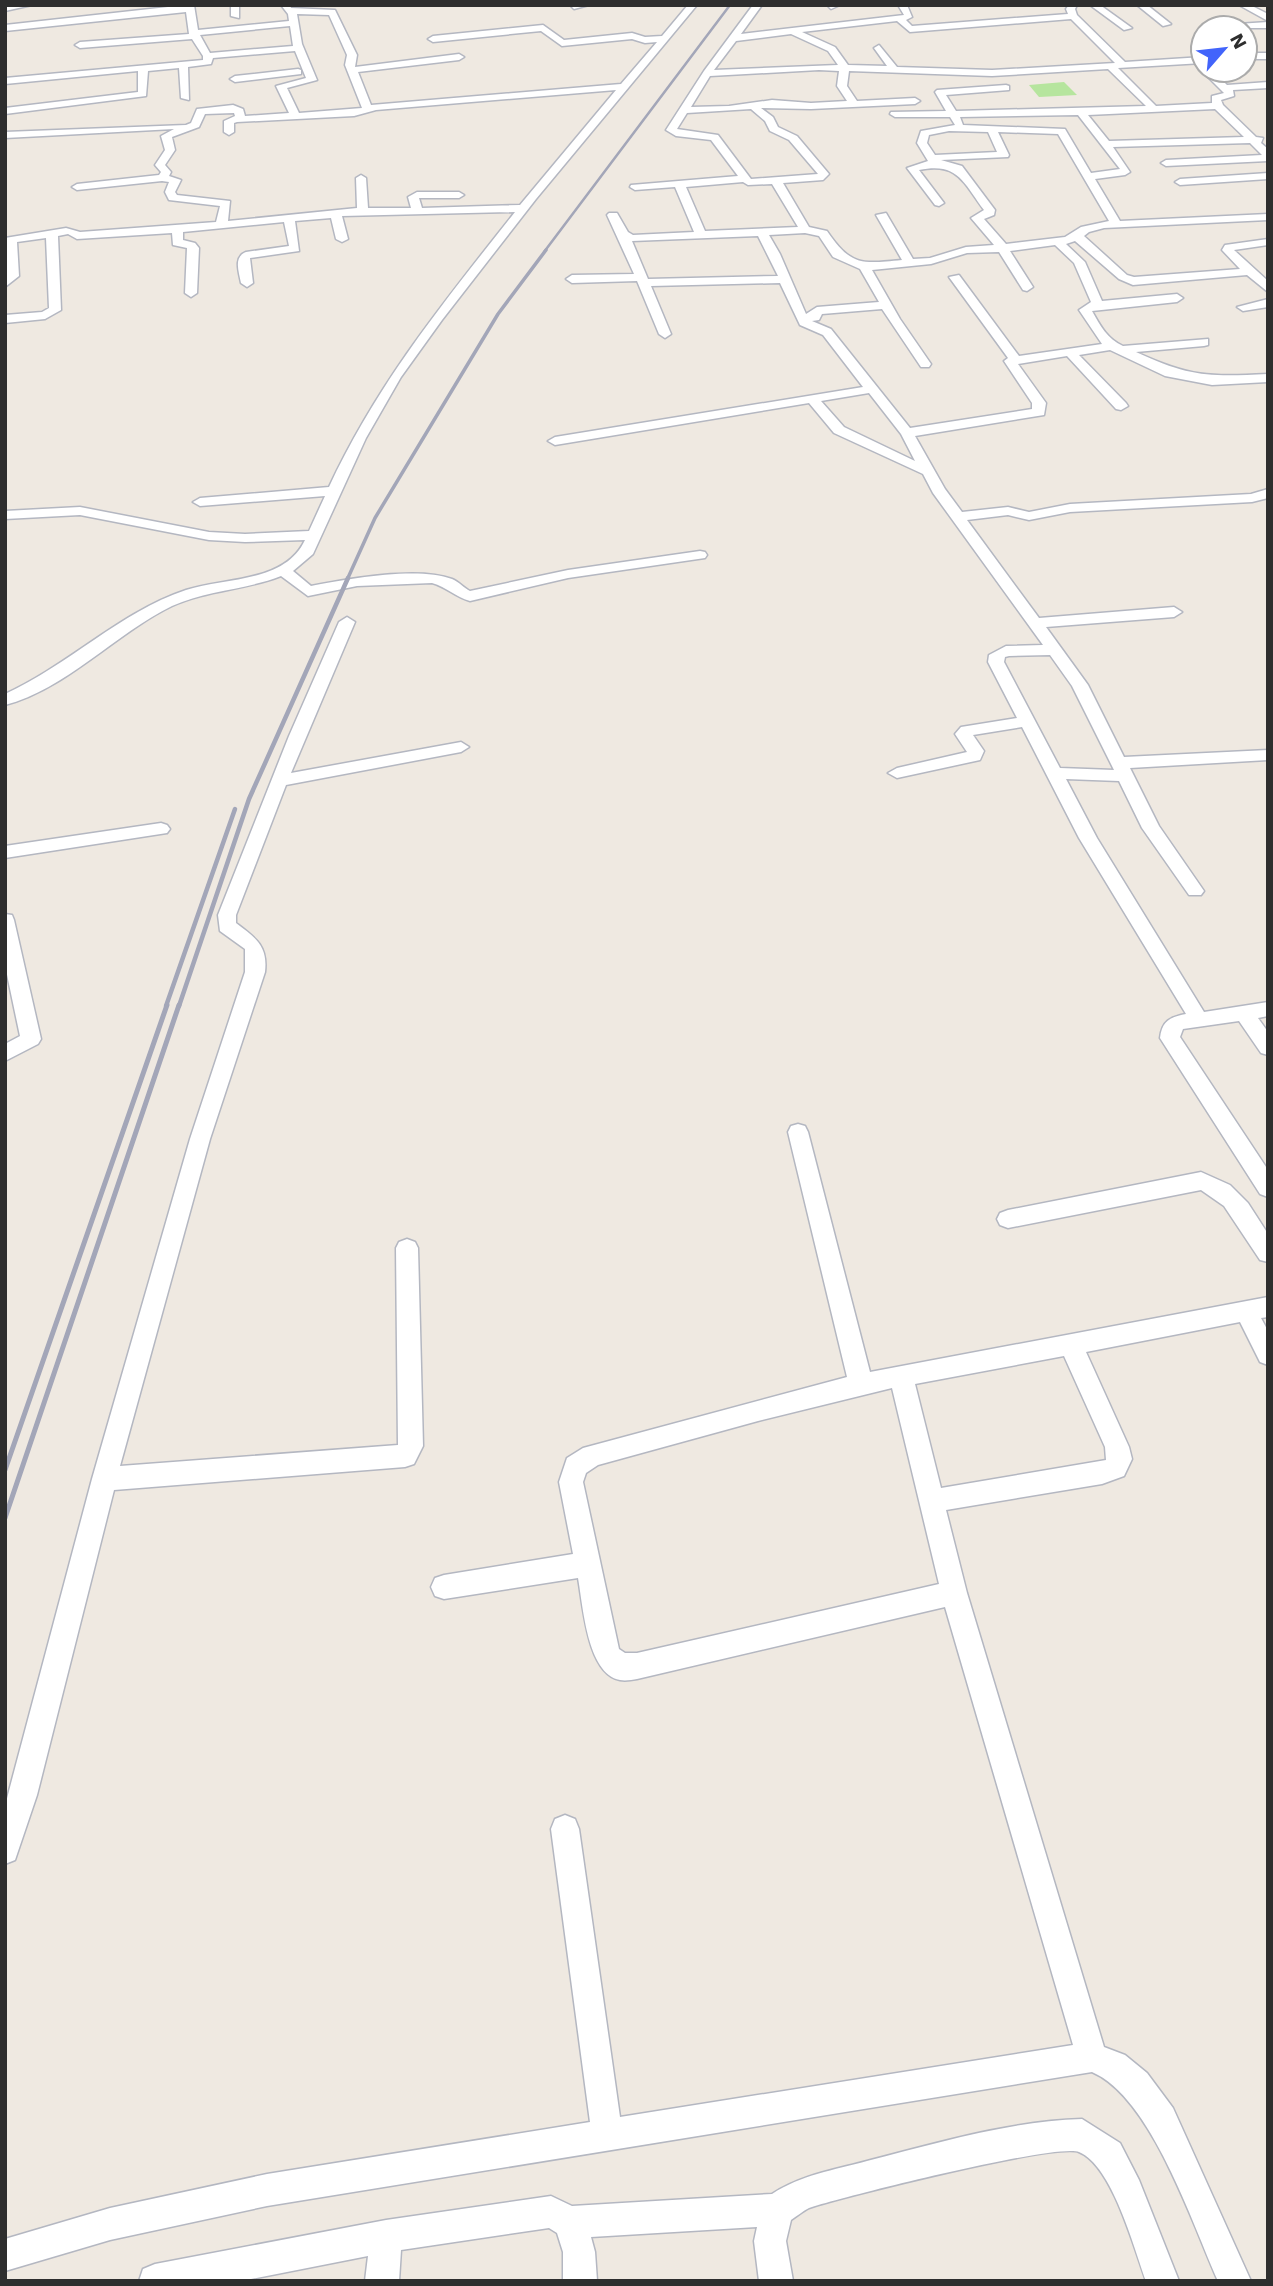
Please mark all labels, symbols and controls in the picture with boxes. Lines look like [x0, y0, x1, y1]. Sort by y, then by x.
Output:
north arrow [1189, 14, 1259, 84]
text: N [1225, 30, 1252, 53]

